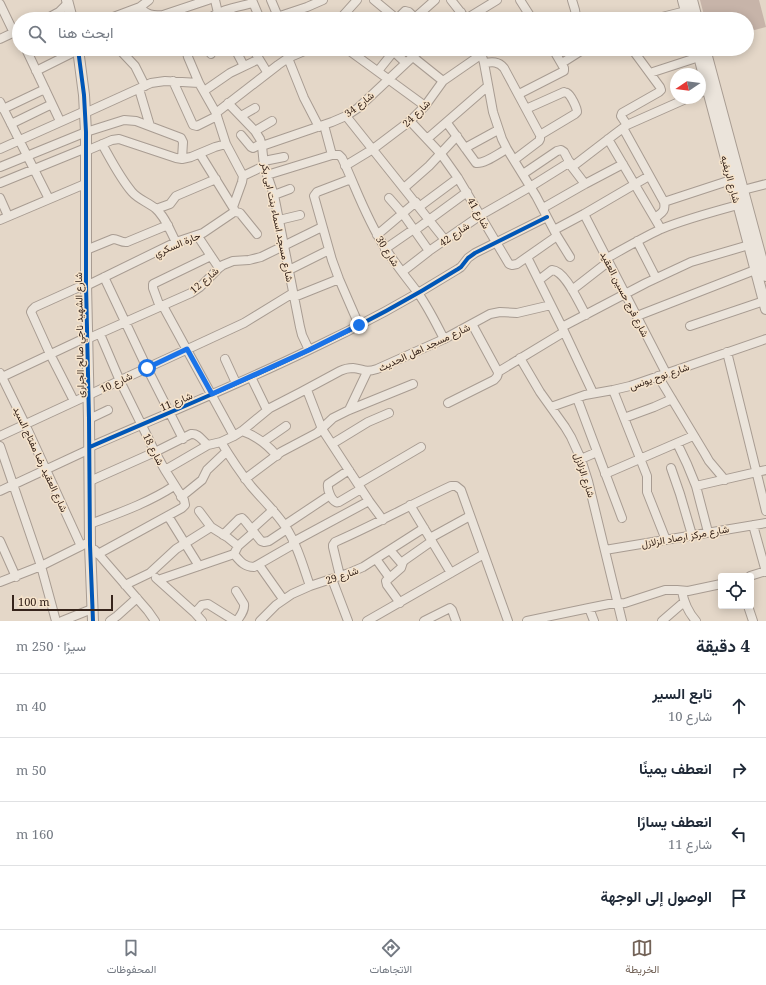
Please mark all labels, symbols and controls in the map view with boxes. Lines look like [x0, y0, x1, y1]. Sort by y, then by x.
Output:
search box [12, 12, 754, 56]
text: ابحث هنا [58, 22, 113, 42]
icon: search [26, 23, 48, 45]
north arrow [670, 68, 706, 104]
street label: شارع 34 [341, 88, 377, 120]
street label: شارع 24 [399, 96, 433, 130]
street label: شارع الريفيه [718, 154, 744, 204]
street label: شارع مسجد اسماء بنت ابى بكر [258, 160, 298, 283]
street label: شارع 41 [464, 195, 494, 231]
street label: شارع 42 [436, 218, 472, 249]
street label: حارة السكري [152, 228, 203, 262]
street label: شارع 30 [373, 233, 403, 269]
street label: شارع فرج حسين العقيد [597, 249, 653, 339]
street label: شارع 12 [187, 264, 221, 296]
street label: شارع الشهيد ناجي صالح الجرارى [71, 272, 89, 398]
route end [350, 316, 368, 334]
street label: شارع مسجد اهل الحديث [376, 320, 472, 374]
route start [138, 359, 156, 377]
street label: شارع نوح يونس [627, 359, 691, 393]
street label: شارع 10 [98, 368, 134, 396]
street label: شارع 11 [158, 388, 194, 414]
street label: شارع العقيد رضا مفتاح السيد [10, 404, 72, 514]
street label: شارع 18 [140, 431, 168, 467]
street label: شارع الزلازل [571, 451, 599, 499]
street label: شارع مركز ارصاد الزلازل [640, 521, 730, 551]
street label: شارع 29 [324, 563, 360, 587]
map controls [718, 573, 754, 609]
button: locate [718, 573, 754, 609]
scale bar [12, 593, 113, 612]
text: 100 m [18, 594, 50, 609]
text: 4 دقيقة [696, 634, 750, 657]
text: سيرًا · 250 m [16, 637, 86, 655]
text: تابع السير [652, 683, 712, 703]
icon: ahead [728, 695, 750, 717]
text: 40 m [16, 697, 46, 715]
text: شارع 10 [668, 707, 712, 725]
text: انعطف يمينًا [639, 758, 712, 778]
icon: right [728, 759, 750, 781]
text: 50 m [16, 761, 46, 779]
text: انعطف يسارًا [637, 811, 712, 831]
icon: left [728, 823, 750, 845]
text: 160 m [16, 825, 54, 843]
text: شارع 11 [668, 835, 712, 853]
text: الوصول إلى الوجهة [601, 886, 712, 906]
icon: arrive [728, 887, 750, 909]
tab: المحفوظات [107, 937, 156, 979]
tab: الاتجاهات [369, 937, 412, 979]
tab: الخريطة [625, 937, 659, 979]

